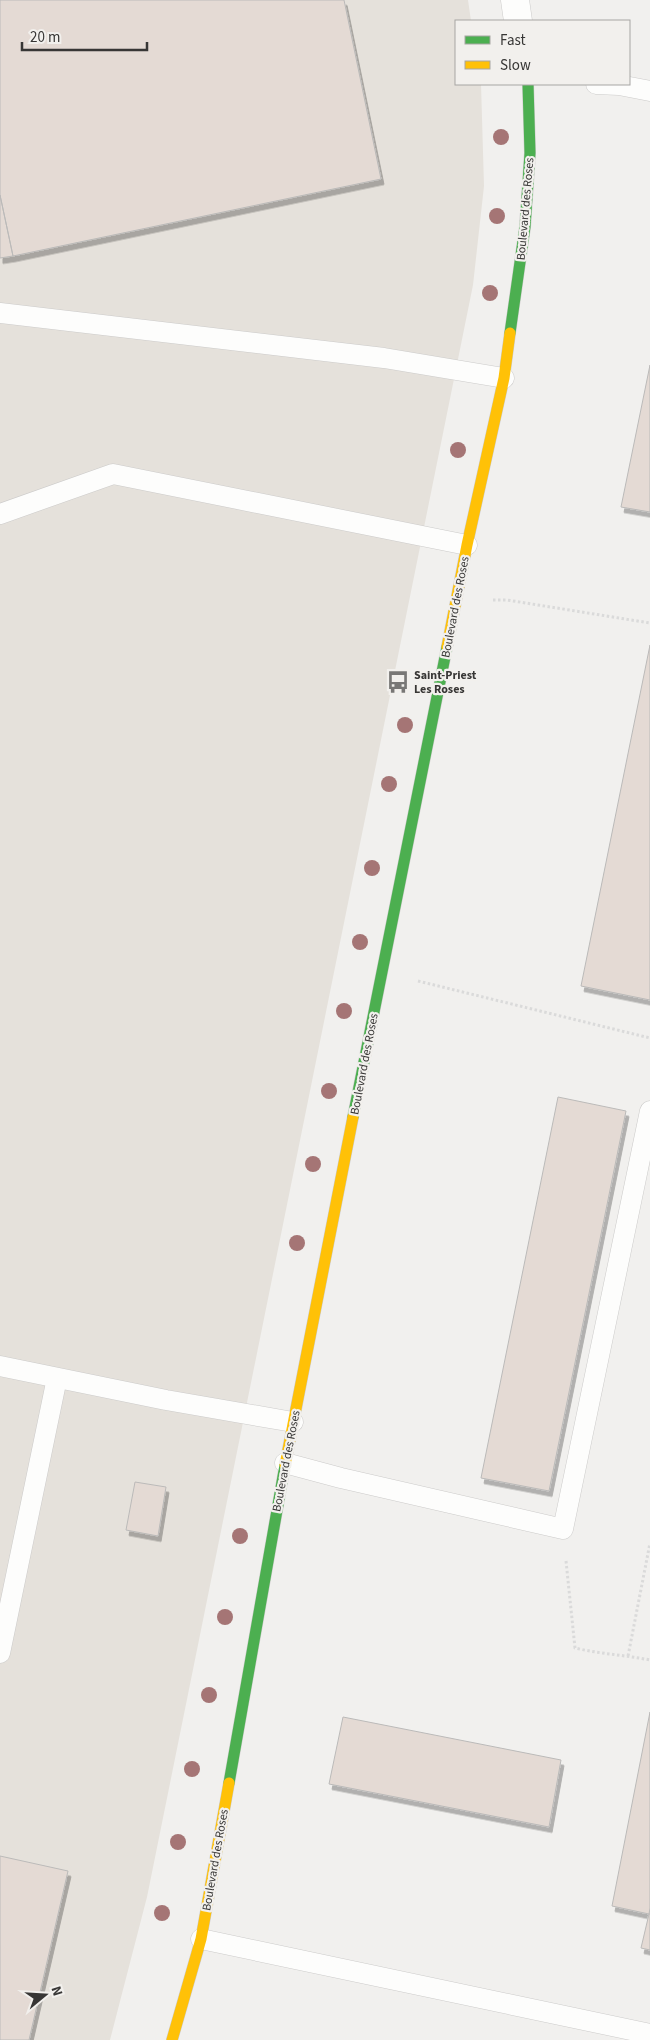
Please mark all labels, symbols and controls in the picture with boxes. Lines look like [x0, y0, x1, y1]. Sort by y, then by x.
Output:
scale bar [22, 20, 148, 52]
legend [455, 20, 630, 85]
text: 20 m [30, 27, 60, 48]
text: Fast [500, 30, 526, 51]
text: Slow [500, 55, 531, 76]
street label: Boulevard des Roses [513, 157, 538, 261]
street label: Boulevard des Roses [437, 555, 474, 659]
place label: Saint-Priest Les Roses [414, 667, 477, 698]
bus stop icon: Saint-Priest Les Roses [385, 669, 411, 695]
street label: Boulevard des Roses [346, 1012, 383, 1116]
street label: Boulevard des Roses [268, 1409, 305, 1513]
street label: Boulevard des Roses [198, 1808, 233, 1912]
north arrow [20, 1970, 70, 2020]
text: N [45, 1984, 67, 1999]

